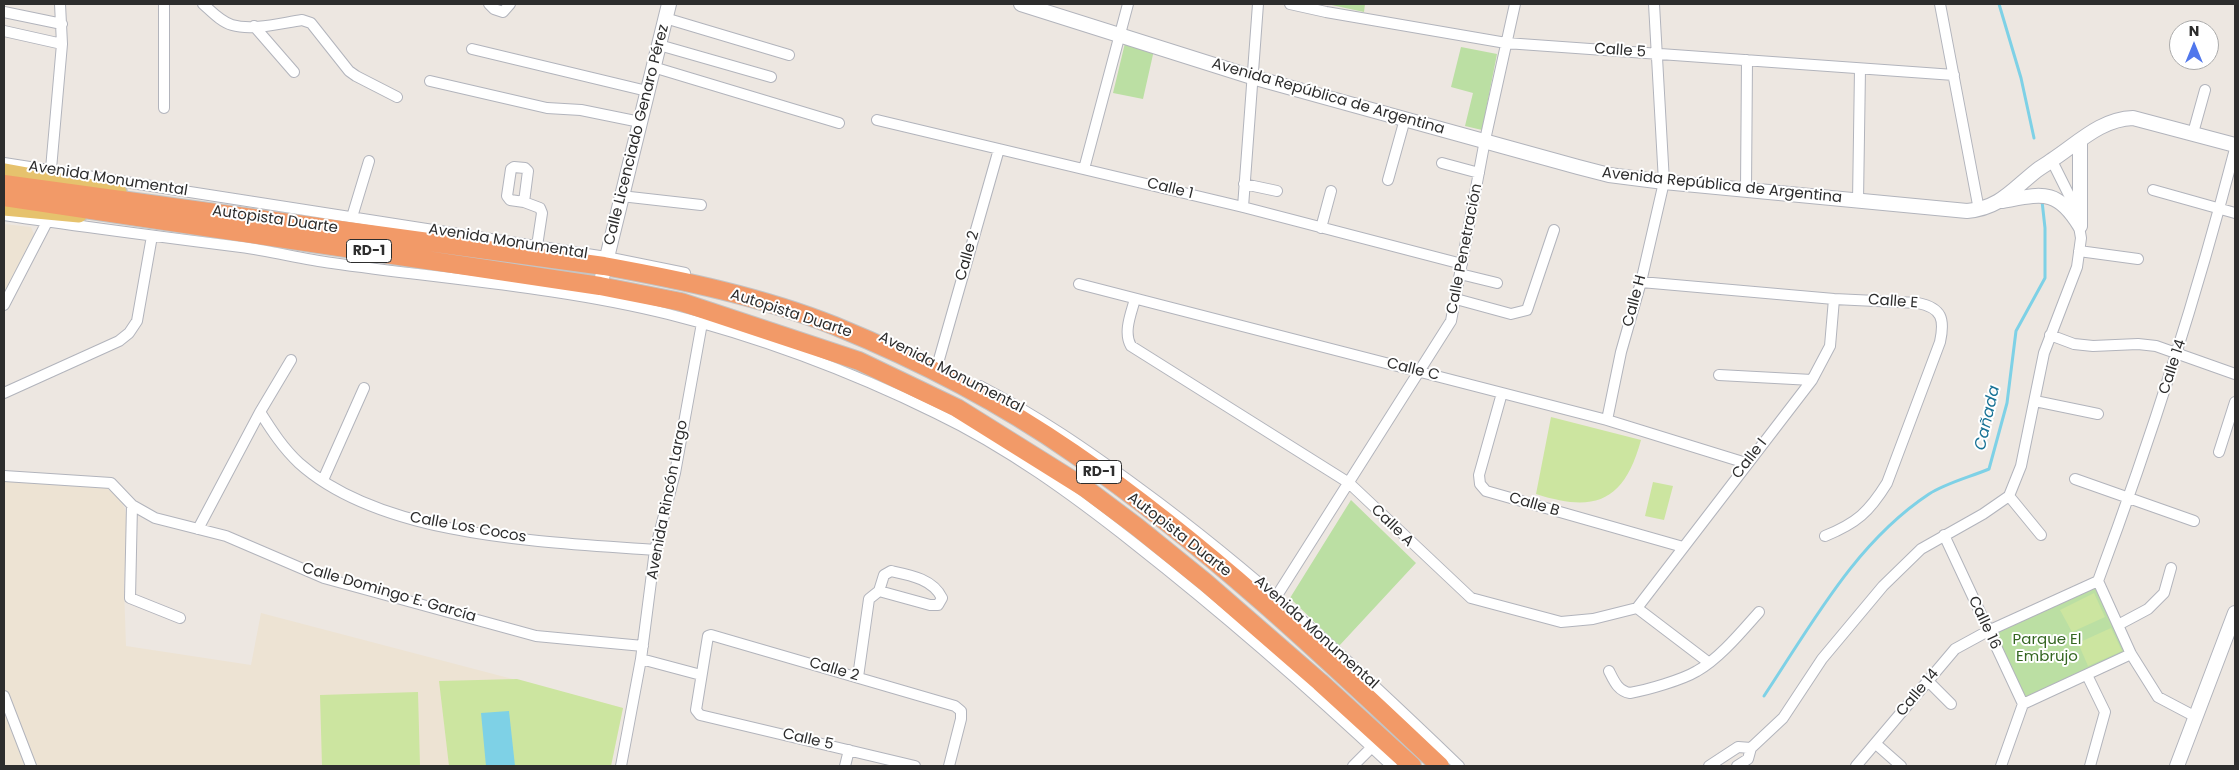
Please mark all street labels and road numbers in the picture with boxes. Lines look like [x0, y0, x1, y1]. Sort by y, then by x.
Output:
street label: Calle Licenciado Genaro Pérez [601, 23, 673, 247]
street label: Calle 5 [1594, 40, 1646, 62]
street label: Avenida República de Argentina [1209, 55, 1447, 139]
street label: Avenida Monumental [27, 158, 189, 200]
street label: Avenida República de Argentina [1601, 164, 1843, 208]
street label: Calle 1 [1145, 175, 1195, 203]
street label: Calle Penetración [1444, 182, 1486, 316]
street label: Autopista Duarte [211, 202, 339, 238]
street label: Avenida Monumental [427, 221, 589, 263]
street label: Calle 2 [952, 229, 984, 283]
road number: RD-1 [346, 240, 392, 262]
street label: Calle H [1619, 273, 1651, 329]
street label: Autopista Duarte [728, 286, 854, 342]
street label: Calle E [1867, 291, 1919, 313]
street label: Avenida Monumental [875, 328, 1027, 418]
street label: Calle 14 [2156, 337, 2190, 397]
street label: Calle C [1385, 355, 1441, 385]
street label: Avenida Rincón Largo [644, 419, 692, 581]
street label: Calle I [1729, 435, 1771, 483]
road number: RD-1 [1076, 461, 1122, 484]
street label: Autopista Duarte [1124, 489, 1234, 581]
street label: Calle B [1507, 489, 1561, 521]
street label: Calle A [1367, 501, 1417, 551]
street label: Calle Los Cocos [408, 509, 528, 547]
street label: Calle Domingo E. García [300, 560, 478, 626]
street label: Avenida Monumental [1250, 573, 1382, 693]
street label: Calle 16 [1964, 593, 2004, 653]
street label: Calle 2 [807, 654, 861, 686]
street label: Calle 14 [1893, 666, 1943, 720]
street label: Calle 5 [781, 725, 835, 755]

